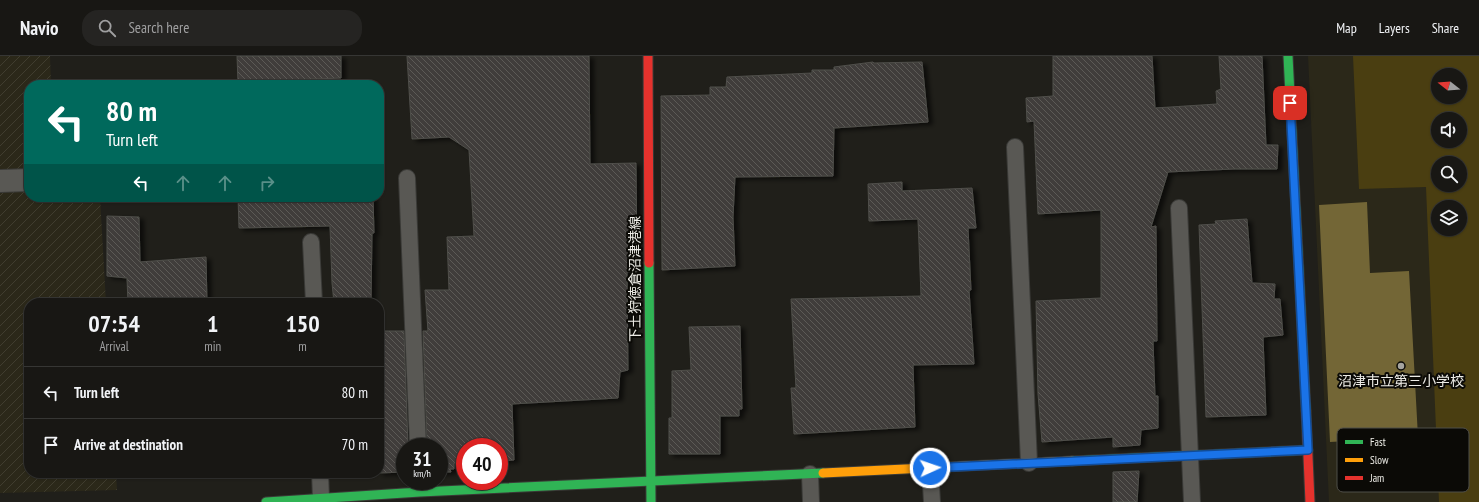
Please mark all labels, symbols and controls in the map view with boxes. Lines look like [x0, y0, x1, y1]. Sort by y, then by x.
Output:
search box [82, 10, 362, 46]
text: Navio [20, 16, 58, 40]
icon: search [96, 17, 118, 39]
text: Search here [128, 18, 189, 37]
text: Map [1336, 19, 1357, 37]
text: Layers [1379, 19, 1410, 37]
text: Share [1432, 19, 1459, 37]
north arrow [1431, 68, 1467, 104]
map controls [1431, 68, 1467, 236]
pin [1273, 86, 1307, 120]
text: 80 m [106, 92, 157, 129]
icon: arrive [1279, 92, 1301, 114]
icon: left [40, 96, 92, 148]
button: sound [1431, 112, 1467, 148]
text: Turn left [106, 128, 158, 151]
button: search [1431, 156, 1467, 192]
icon: left [130, 172, 152, 194]
icon: ahead [172, 172, 194, 194]
icon: ahead [214, 172, 236, 194]
icon: right [256, 172, 278, 194]
button: layers [1431, 200, 1467, 236]
street label: 下土狩徳倉沼津港線 [626, 216, 644, 342]
text: 07:54 [88, 308, 140, 339]
text: 1 [207, 308, 218, 339]
text: 150 [285, 308, 320, 339]
text: Arrival [99, 338, 129, 355]
text: min [204, 338, 221, 355]
text: m [298, 338, 307, 355]
marker: 沼津市立第三小学校 [1396, 361, 1406, 371]
place label: 沼津市立第三小学校 [1338, 372, 1464, 390]
icon: left [40, 382, 62, 404]
text: Turn left [74, 383, 119, 402]
text: 80 m [342, 383, 368, 402]
legend [1337, 428, 1469, 492]
icon: arrive [40, 434, 62, 456]
text: Arrive at destination [74, 435, 183, 454]
text: 70 m [342, 435, 368, 454]
text: Fast [1370, 435, 1386, 449]
speed limit sign: 40 [456, 438, 508, 490]
text: 31 [412, 446, 432, 472]
position arrow [909, 447, 951, 489]
text: Slow [1370, 453, 1389, 467]
text: km/h [413, 467, 431, 480]
text: Jam [1369, 471, 1384, 485]

